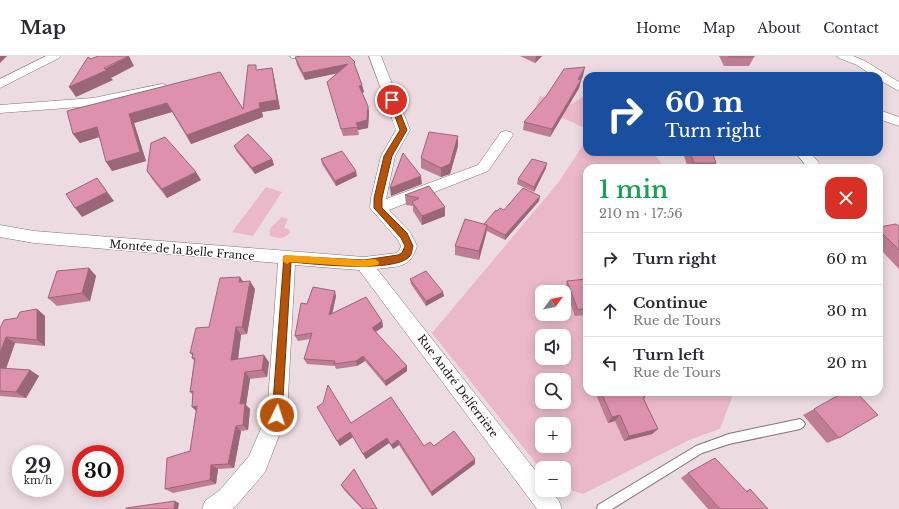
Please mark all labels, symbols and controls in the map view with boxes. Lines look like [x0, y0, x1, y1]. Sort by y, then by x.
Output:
text: Map [20, 16, 66, 39]
text: Home [636, 19, 681, 37]
text: Map [703, 19, 735, 37]
text: About [757, 19, 801, 37]
text: Contact [823, 19, 879, 37]
pin [375, 83, 409, 117]
text: 60 m [665, 85, 743, 120]
icon: right [599, 88, 651, 140]
icon: arrive [381, 89, 403, 111]
text: Turn right [665, 120, 761, 142]
text: 1 min [599, 175, 668, 204]
button: close [825, 177, 867, 219]
text: 210 m · 17:56 [599, 205, 683, 222]
street label: Montée de la Belle France [109, 237, 255, 263]
icon: right [599, 248, 621, 270]
text: Turn right [633, 249, 716, 268]
text: 60 m [826, 249, 867, 268]
north arrow [535, 285, 571, 321]
map controls [535, 285, 571, 497]
text: Continue [633, 293, 708, 312]
icon: ahead [599, 300, 621, 322]
text: 30 m [827, 301, 867, 320]
text: Rue de Tours [633, 312, 721, 329]
button: sound [535, 329, 571, 365]
street label: Rue André Delferrière [415, 332, 501, 440]
text: Turn left [633, 345, 704, 364]
icon: left [599, 352, 621, 374]
text: 20 m [827, 353, 867, 372]
text: Rue de Tours [633, 364, 721, 381]
button: search [535, 373, 571, 409]
position arrow [256, 394, 298, 436]
button: + [535, 417, 571, 453]
speed limit sign: 30 [72, 445, 124, 497]
text: 29 [25, 454, 51, 478]
button: − [535, 461, 571, 497]
text: km/h [24, 474, 52, 487]

